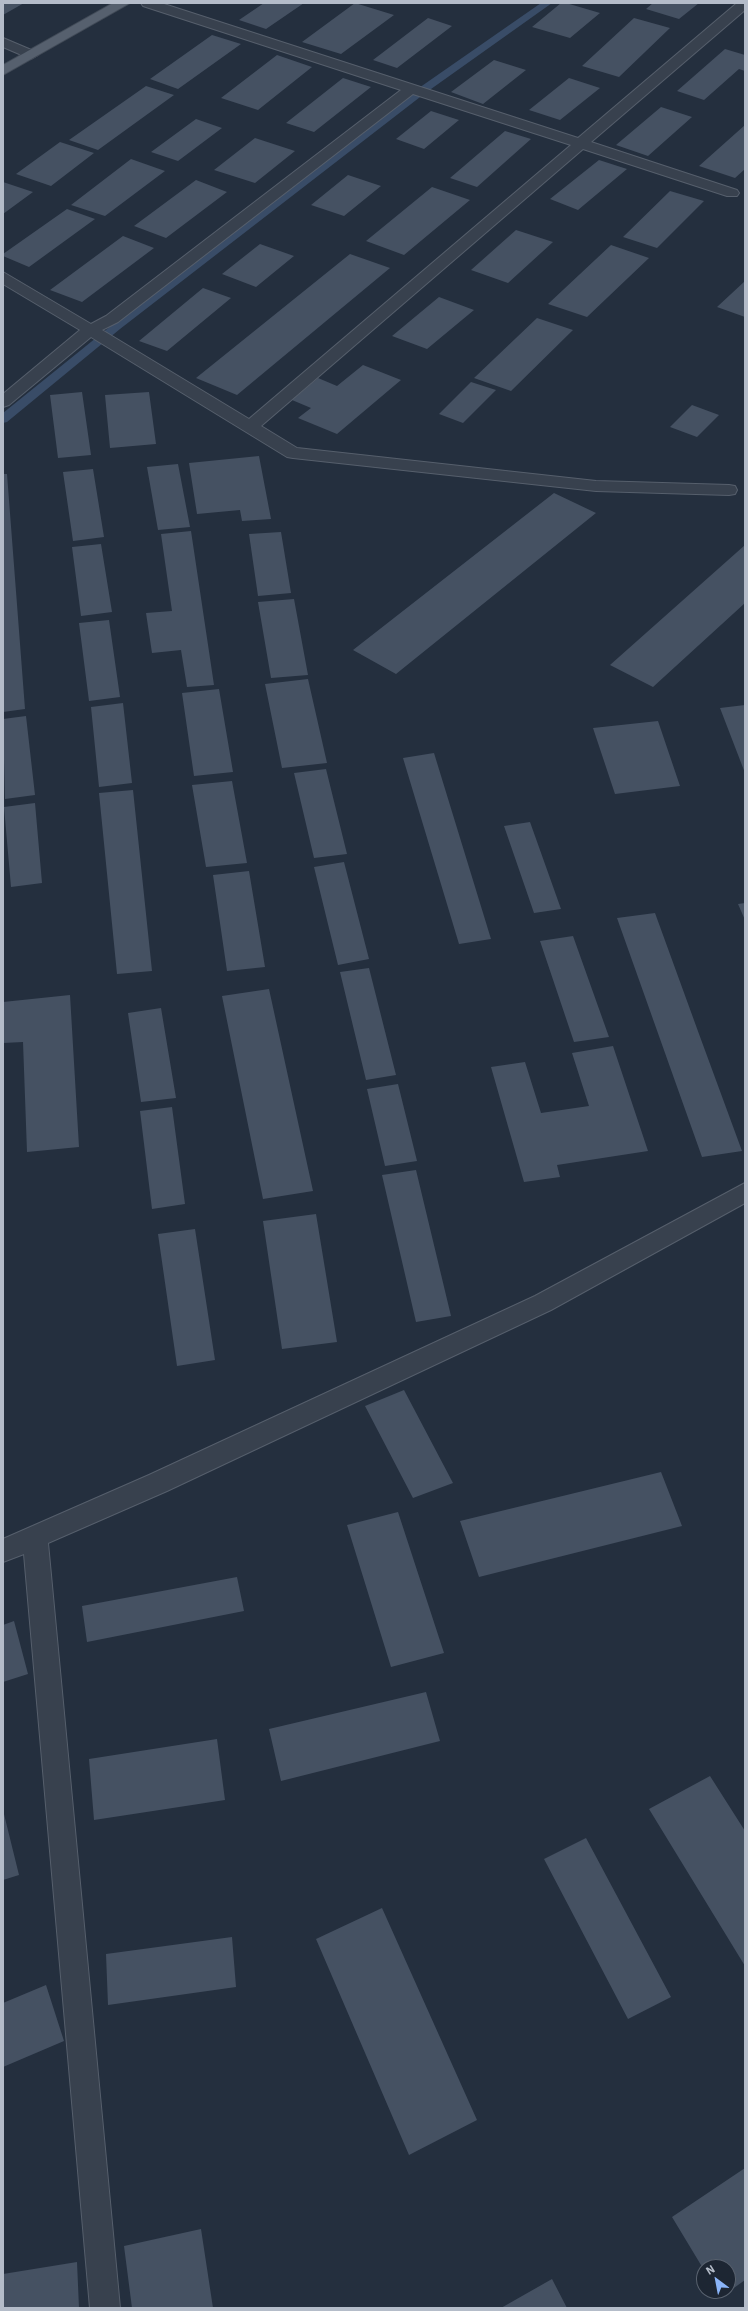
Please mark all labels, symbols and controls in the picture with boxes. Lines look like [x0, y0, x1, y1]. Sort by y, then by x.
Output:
north arrow [696, 2259, 736, 2299]
text: N [703, 2262, 717, 2278]

